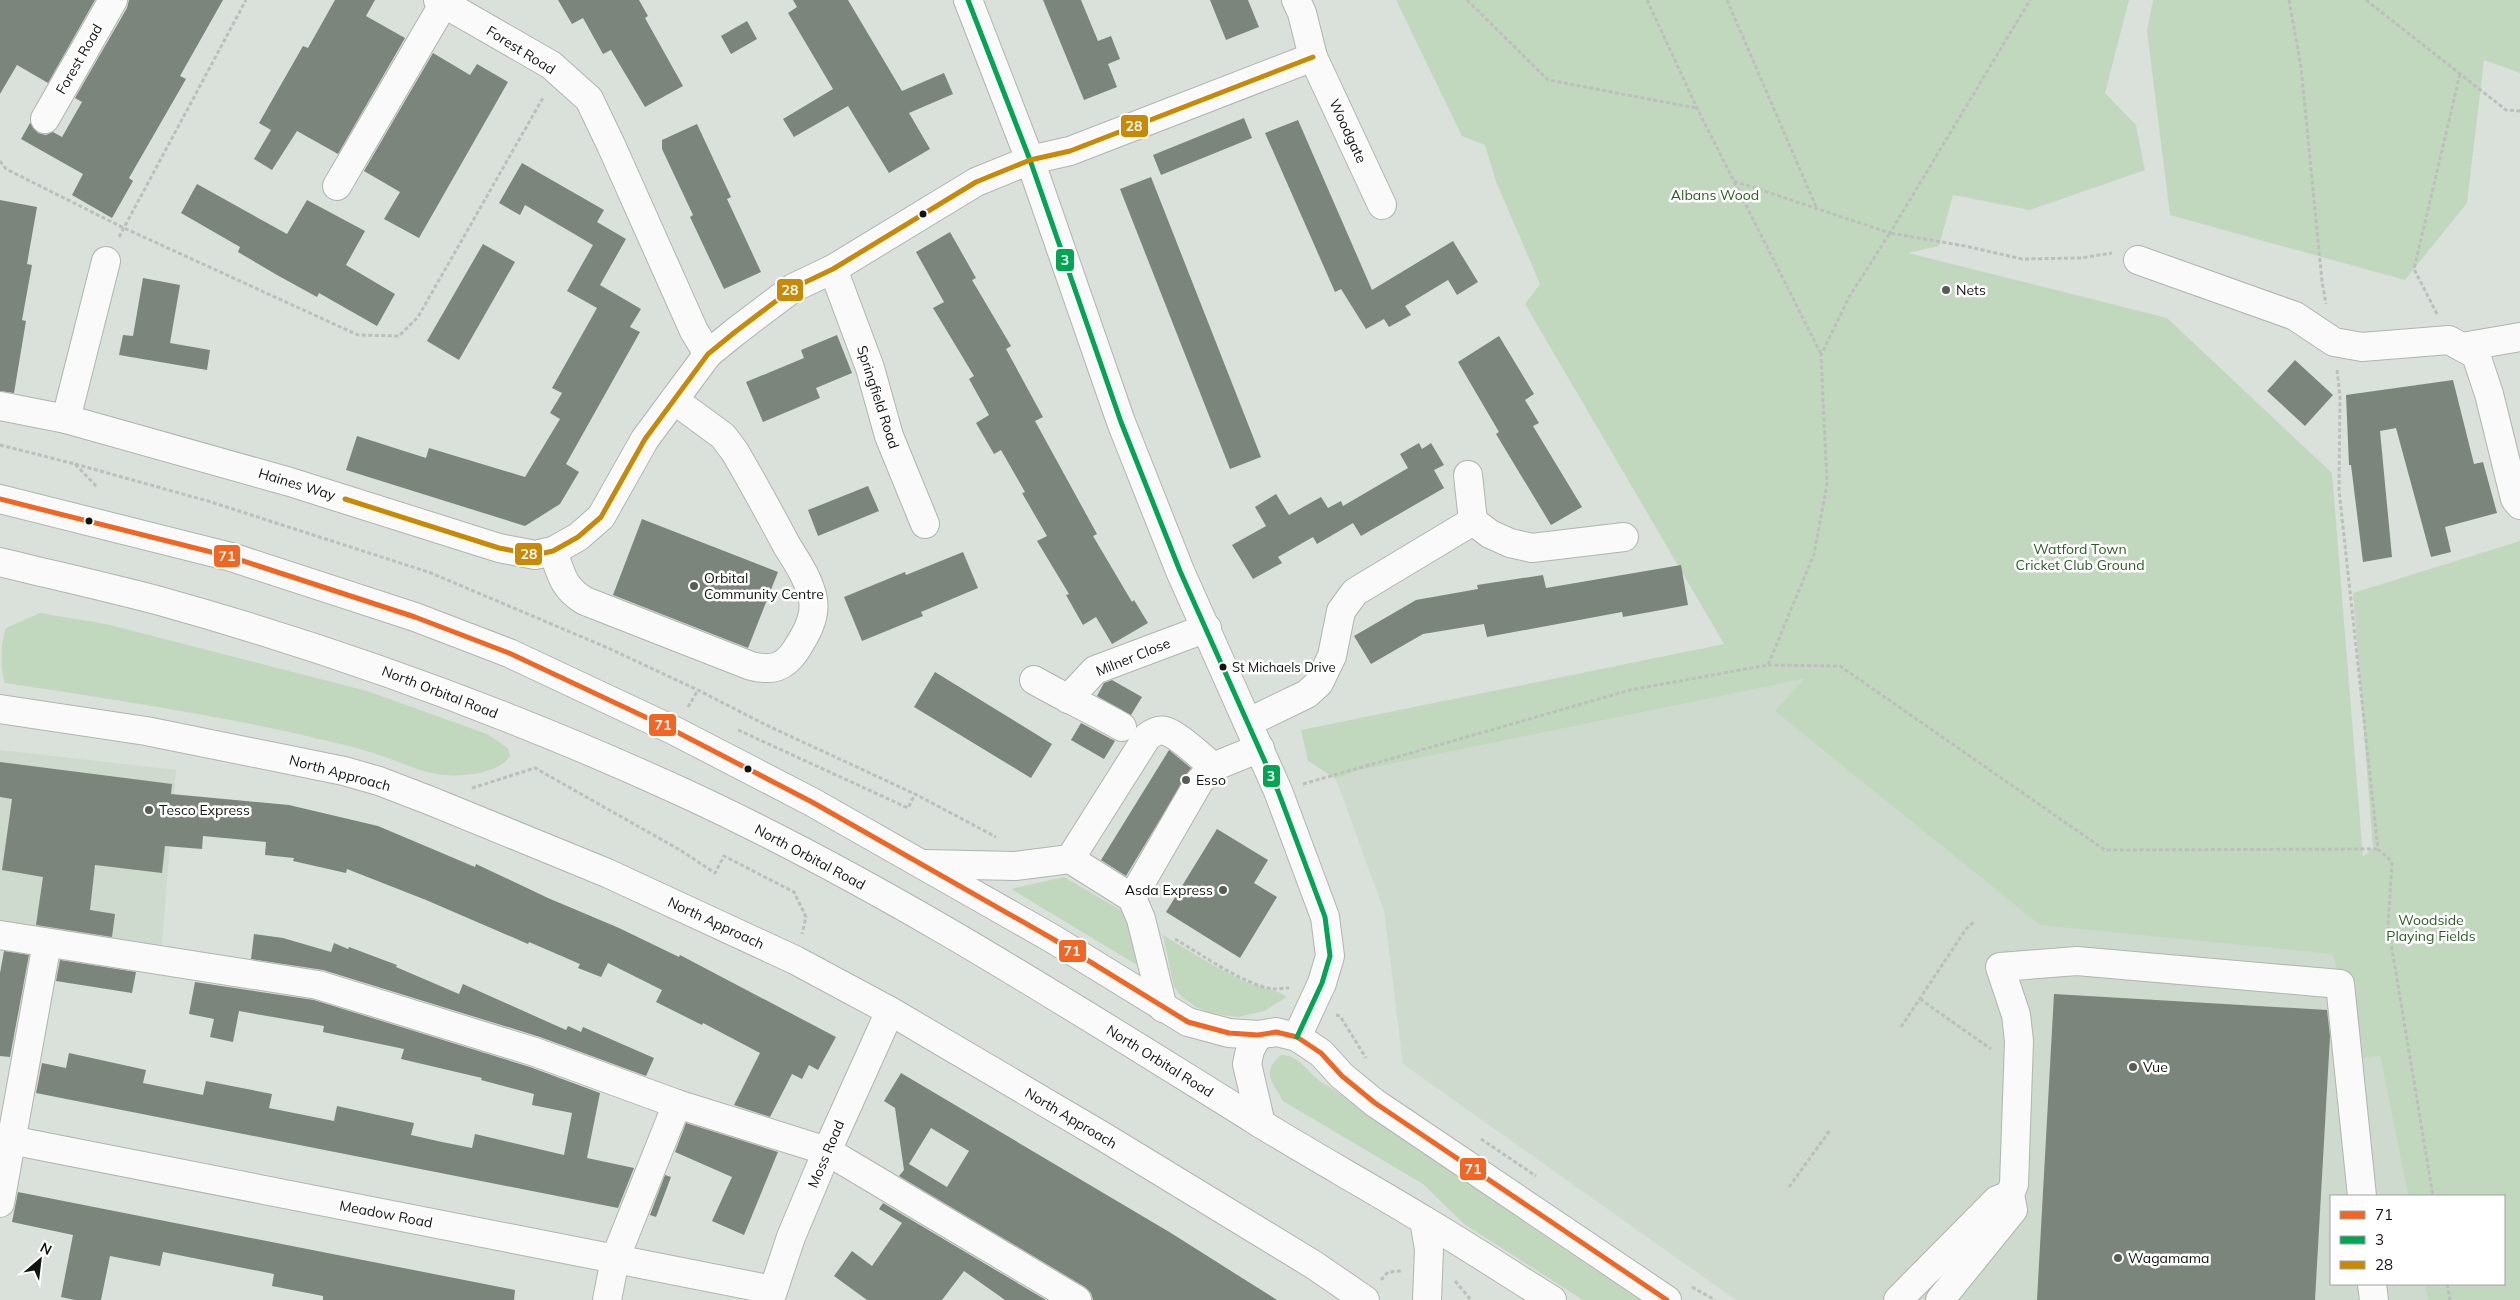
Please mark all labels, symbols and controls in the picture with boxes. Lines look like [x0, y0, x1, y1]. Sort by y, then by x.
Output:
street label: Forest Road [52, 21, 106, 97]
street label: Forest Road [483, 22, 559, 78]
street label: Woodgate [1325, 96, 1371, 166]
line badge: 28 [1120, 114, 1149, 138]
text: 28 [1126, 117, 1142, 135]
park label: Albans Wood [1671, 186, 1759, 204]
unlabelled marker [918, 209, 928, 219]
line badge: 3 [1055, 248, 1075, 272]
text: 3 [1061, 251, 1069, 269]
line badge: 28 [776, 278, 804, 302]
text: 28 [782, 281, 798, 299]
place label: Nets [1956, 281, 1986, 299]
marker: Nets [1940, 284, 1952, 296]
street label: Springfield Road [853, 343, 903, 451]
street label: Haines Way [256, 464, 338, 504]
unlabelled marker [84, 516, 94, 526]
park label: Watford Town Cricket Club Ground [2015, 540, 2145, 574]
line badge: 28 [514, 542, 543, 566]
line badge: 71 [213, 544, 241, 568]
text: 28 [521, 545, 537, 563]
text: 71 [219, 547, 235, 565]
place label: Orbital Community Centre [704, 569, 824, 603]
marker: Orbital Community Centre [688, 580, 700, 592]
street label: Milner Close [1093, 634, 1173, 680]
place label: St Michaels Drive [1232, 659, 1336, 675]
street label: North Orbital Road [379, 662, 501, 722]
marker: St Michaels Drive [1218, 662, 1228, 672]
line badge: 71 [648, 713, 677, 737]
text: 71 [655, 716, 671, 734]
street label: North Approach [287, 751, 393, 795]
unlabelled marker [743, 764, 753, 774]
line badge: 3 [1262, 764, 1281, 788]
text: 3 [1267, 767, 1275, 785]
place label: Esso [1196, 771, 1226, 789]
marker: Esso [1180, 774, 1192, 786]
place label: Tesco Express [159, 801, 250, 819]
marker: Tesco Express [143, 804, 155, 816]
street label: North Orbital Road [752, 820, 868, 894]
place label: Asda Express [1125, 881, 1213, 899]
marker: Asda Express [1217, 884, 1229, 896]
street label: North Approach [665, 893, 767, 953]
park label: Woodside Playing Fields [2386, 911, 2476, 945]
line badge: 71 [1058, 939, 1087, 963]
text: 71 [1064, 942, 1080, 960]
street label: North Orbital Road [1103, 1021, 1217, 1101]
place label: Vue [2143, 1058, 2168, 1076]
marker: Vue [2127, 1061, 2139, 1073]
street label: North Approach [1022, 1083, 1120, 1153]
street label: Moss Road [804, 1117, 848, 1191]
line badge: 71 [1459, 1157, 1487, 1181]
text: 71 [1465, 1160, 1481, 1178]
legend [2330, 1195, 2505, 1285]
street label: Meadow Road [338, 1196, 434, 1232]
text: 71 [2375, 1205, 2393, 1224]
text: 3 [2375, 1230, 2384, 1249]
north arrow [15, 1235, 65, 1285]
text: N [37, 1238, 55, 1259]
place label: Wagamama [2128, 1249, 2209, 1267]
marker: Wagamama [2112, 1252, 2124, 1264]
text: 28 [2375, 1255, 2393, 1274]

